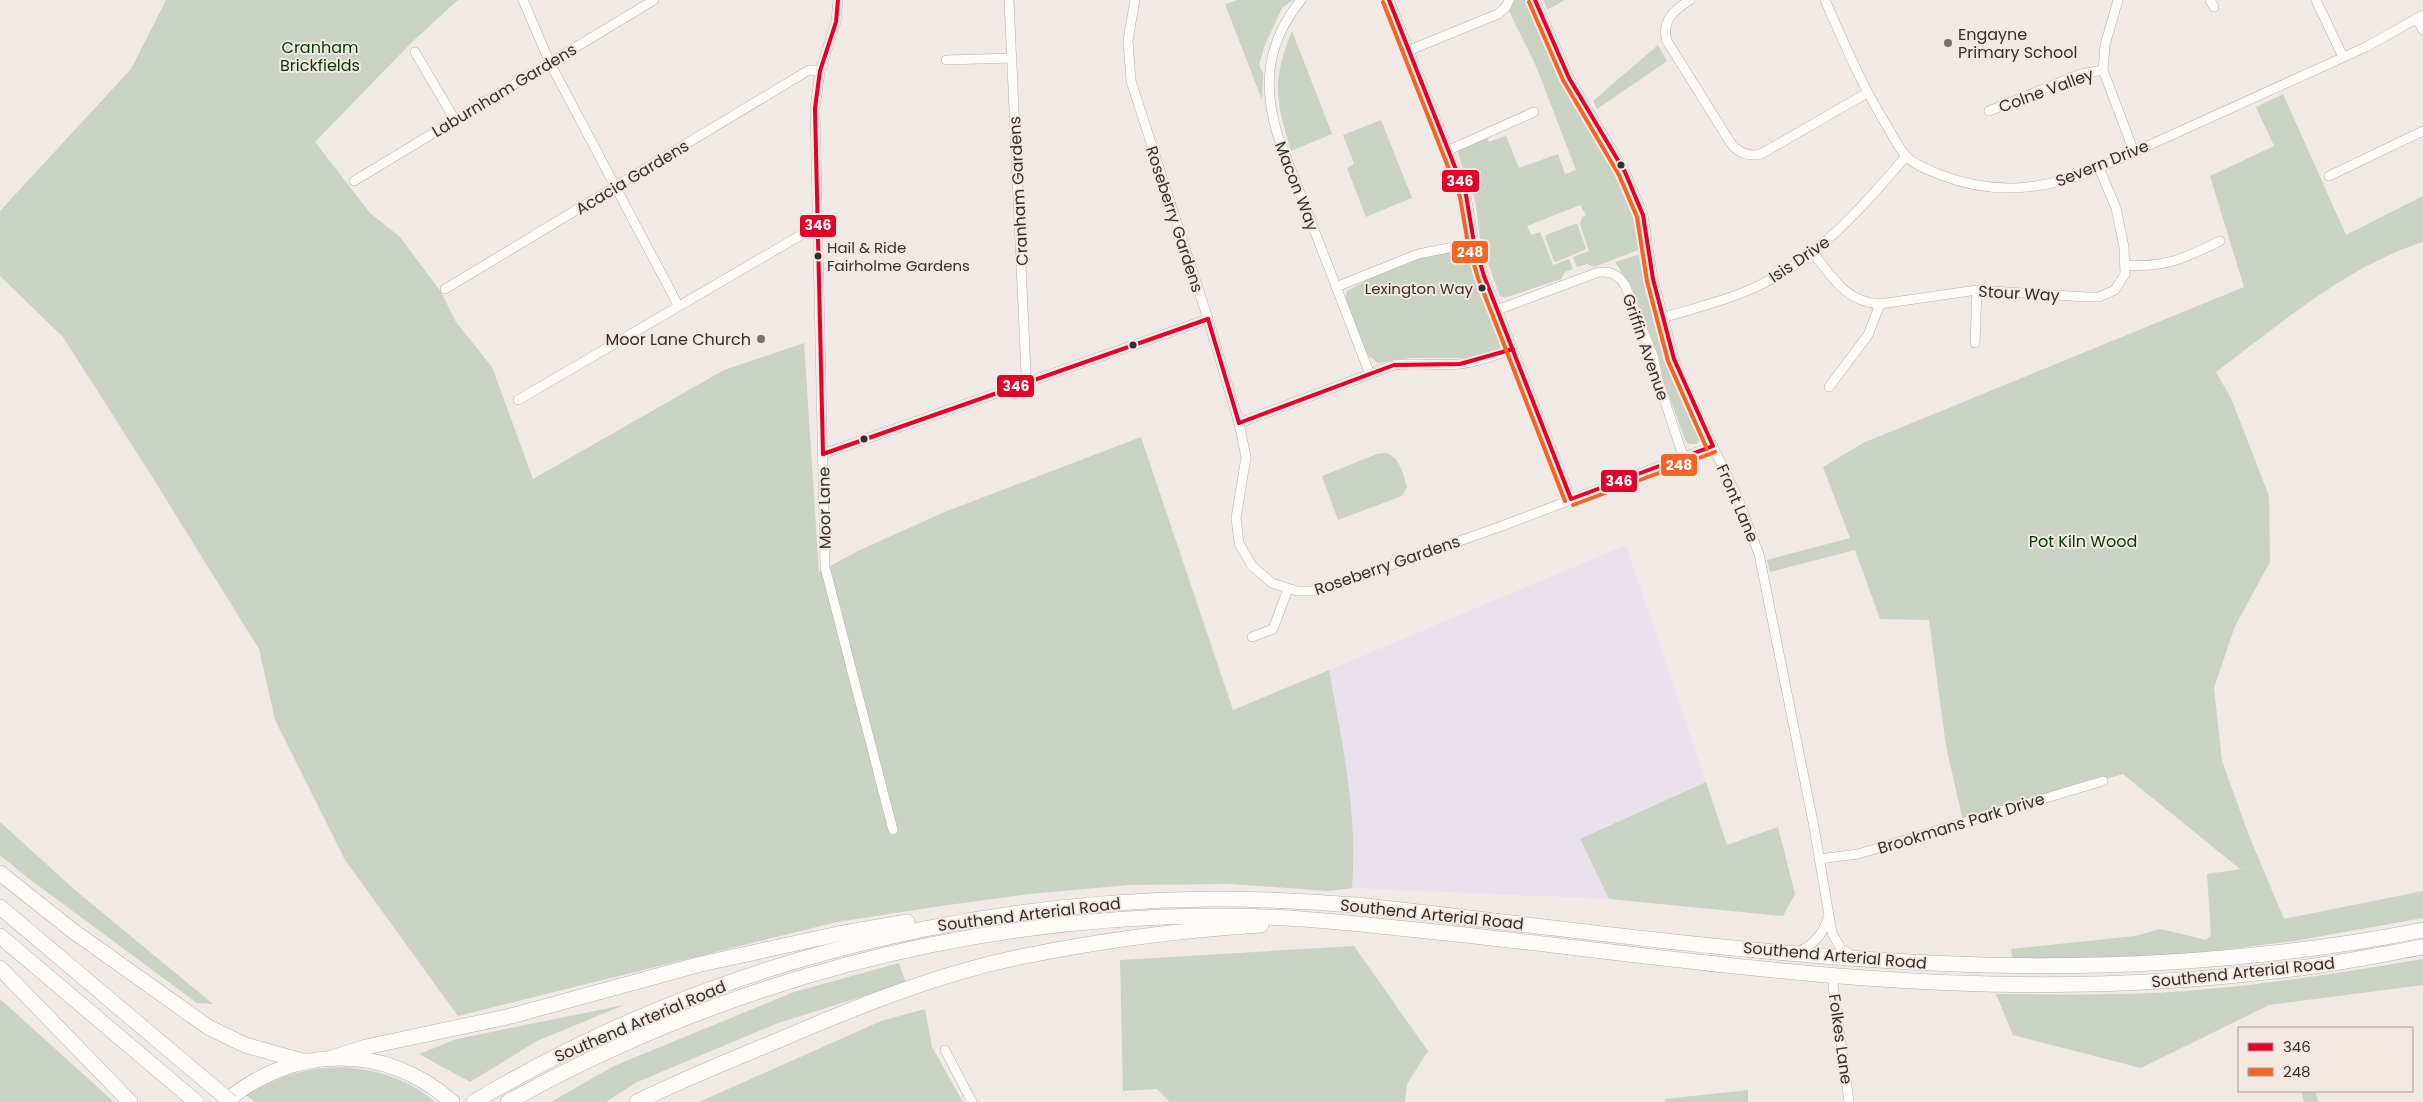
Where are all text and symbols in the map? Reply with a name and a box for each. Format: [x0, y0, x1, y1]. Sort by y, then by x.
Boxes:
place label: Engayne Primary School [1958, 23, 2077, 64]
park label: Cranham Brickfields [280, 36, 360, 77]
marker: Engayne Primary School [1942, 37, 1954, 49]
street label: Laburnham Gardens [427, 38, 581, 143]
street label: Colne Valley [1996, 63, 2097, 118]
street label: Cranham Gardens [1003, 116, 1034, 266]
street label: Acacia Gardens [571, 134, 693, 220]
street label: Severn Drive [2052, 134, 2152, 193]
street label: Macon Way [1269, 138, 1324, 234]
street label: Roseberry Gardens [1140, 143, 1209, 295]
unlabelled marker [1616, 160, 1626, 170]
line badge: 346 [1441, 169, 1480, 193]
text: 346 [1447, 171, 1474, 191]
line badge: 346 [799, 214, 837, 238]
text: 346 [805, 215, 832, 235]
street label: Isis Drive [1764, 231, 1834, 288]
place label: Hail & Ride Fairholme Gardens [827, 237, 970, 276]
line badge: 248 [1451, 240, 1489, 264]
text: 248 [1457, 242, 1483, 262]
marker: Hail & Ride Fairholme Gardens [813, 251, 823, 261]
place label: Lexington Way [1365, 278, 1474, 299]
street label: Stour Way [1978, 280, 2060, 307]
marker: Lexington Way [1477, 283, 1487, 293]
street label: Griffin Avenue [1617, 291, 1675, 404]
place label: Moor Lane Church [606, 328, 751, 351]
marker: Moor Lane Church [755, 333, 767, 345]
unlabelled marker [1128, 340, 1138, 350]
line badge: 346 [996, 374, 1035, 398]
text: 346 [1003, 376, 1030, 396]
unlabelled marker [859, 434, 869, 444]
line badge: 248 [1660, 453, 1698, 477]
text: 248 [1666, 455, 1692, 475]
street label: Front Lane [1711, 461, 1764, 546]
street label: Moor Lane [812, 467, 837, 549]
line badge: 346 [1600, 469, 1638, 493]
text: 346 [1606, 471, 1633, 491]
street label: Roseberry Gardens [1311, 530, 1463, 601]
park label: Pot Kiln Wood [2029, 530, 2137, 553]
street label: Brookmans Park Drive [1875, 787, 2047, 860]
street label: Southend Arterial Road [936, 892, 1122, 937]
street label: Southend Arterial Road [1339, 893, 1525, 936]
street label: Southend Arterial Road [1742, 936, 1928, 975]
street label: Southend Arterial Road [2150, 951, 2336, 994]
street label: Southend Arterial Road [551, 975, 729, 1068]
street label: Folkes Lane [1823, 992, 1858, 1086]
legend [2238, 1027, 2413, 1092]
text: 346 [2283, 1036, 2311, 1057]
text: 248 [2283, 1061, 2311, 1082]

